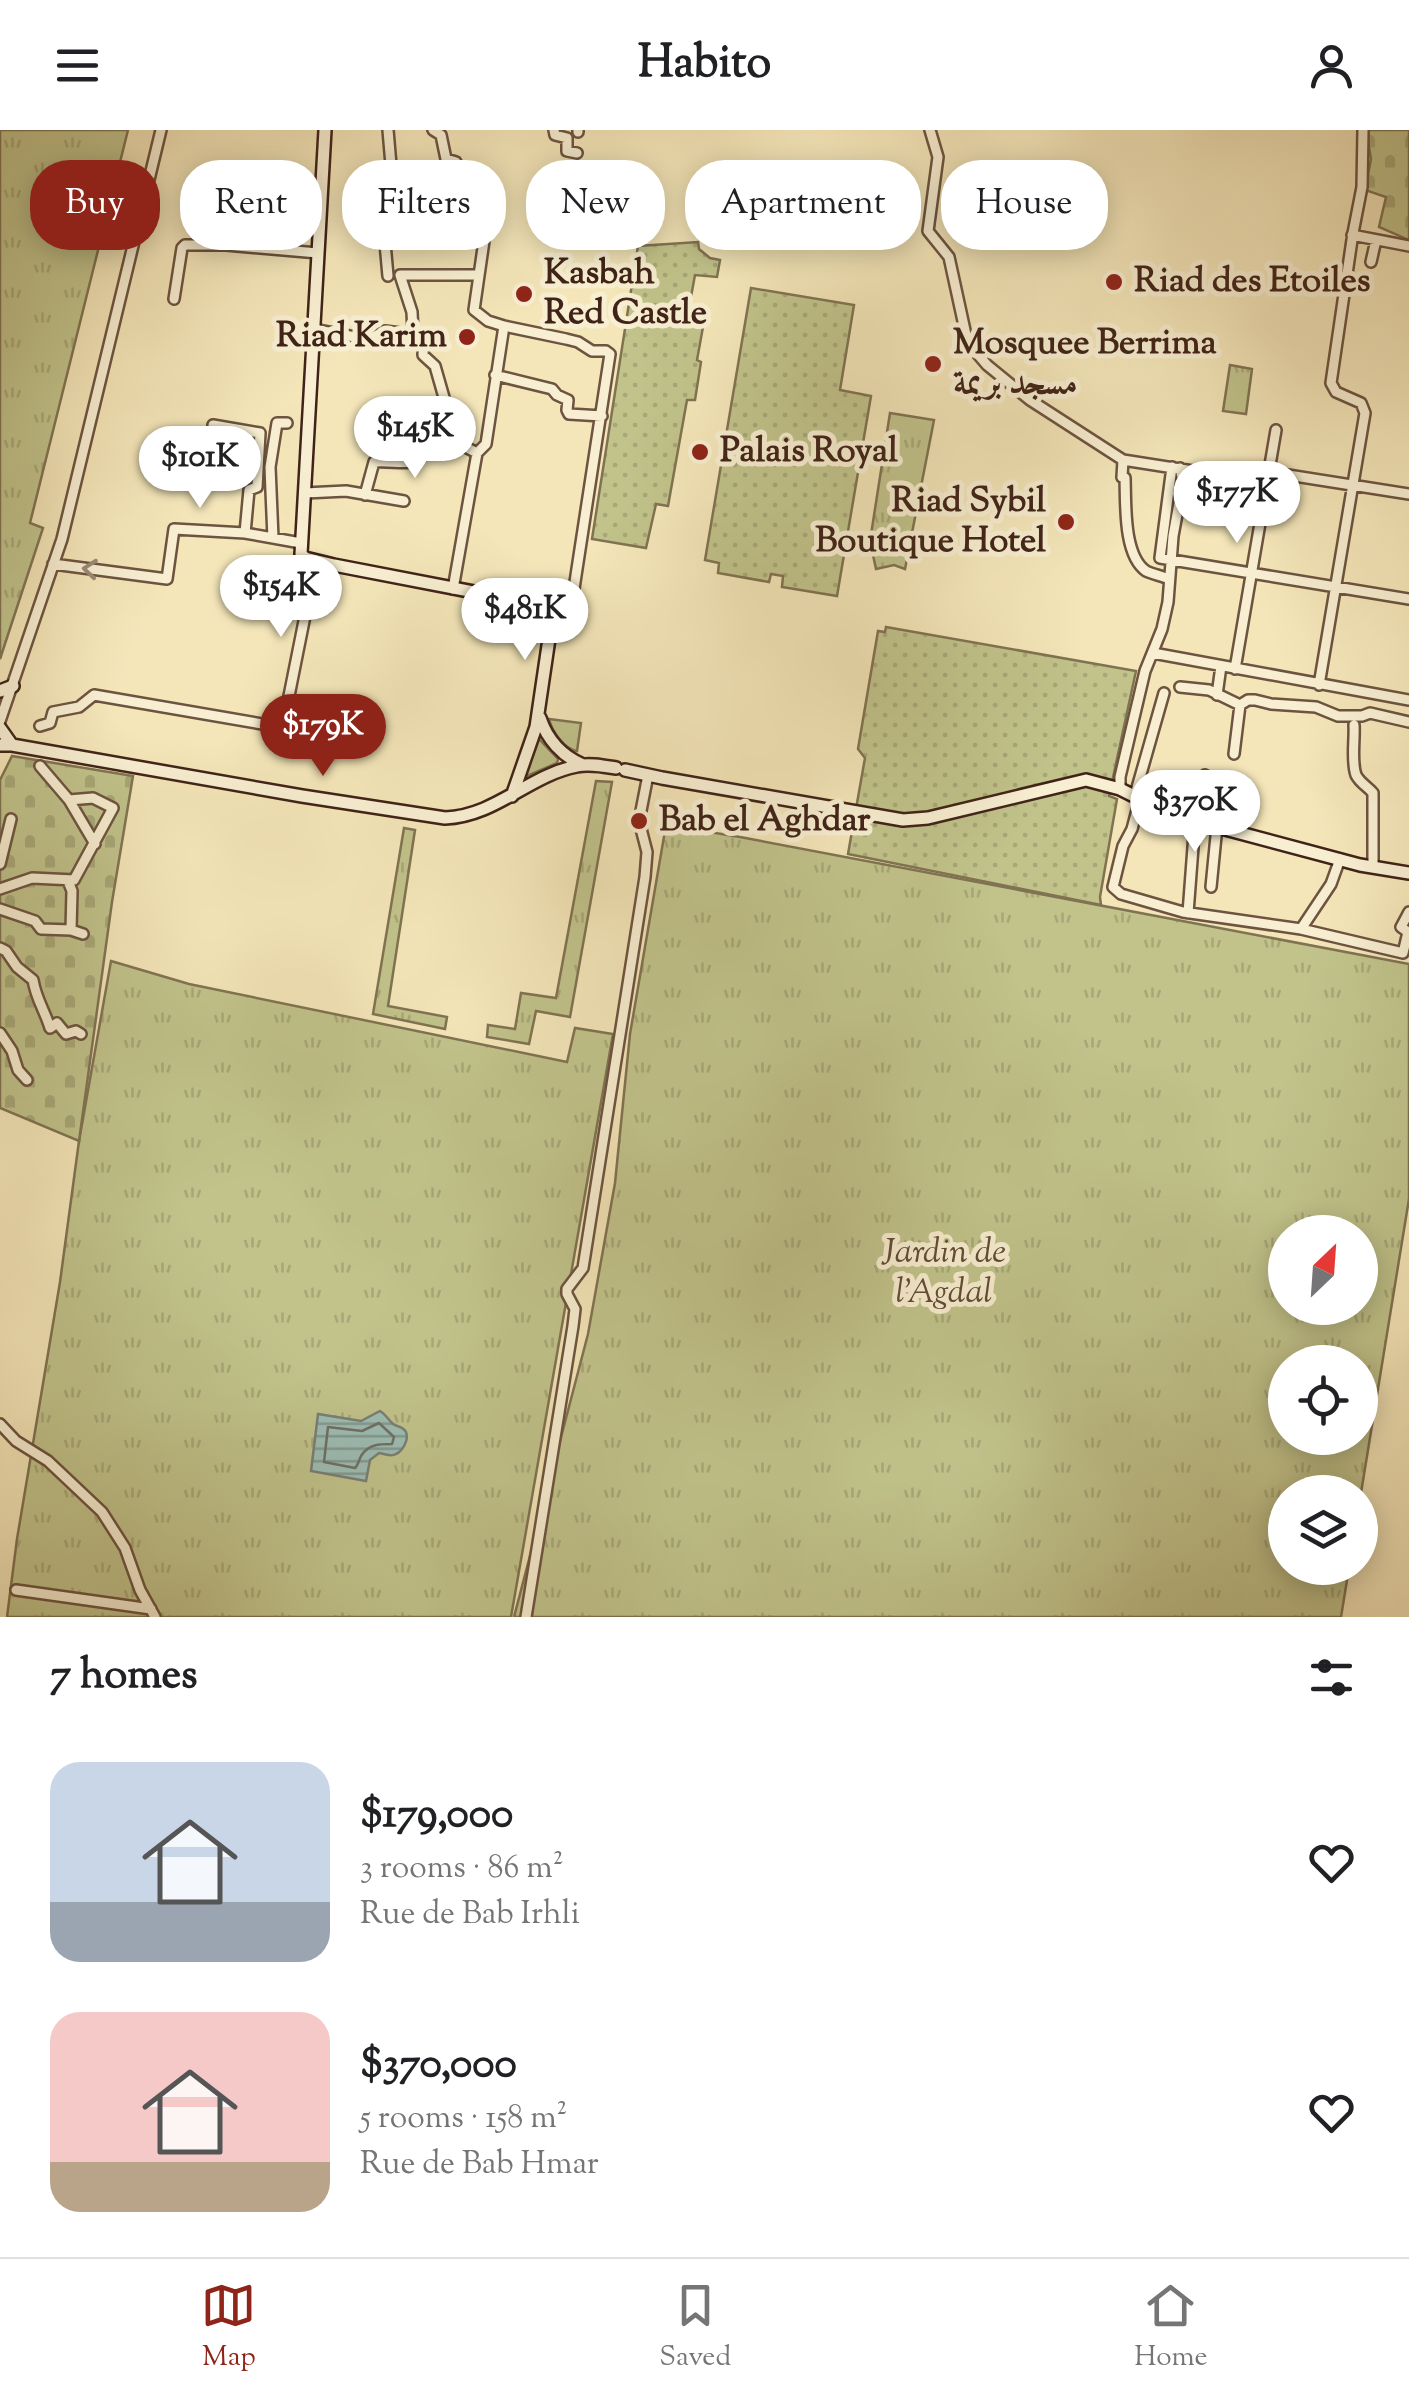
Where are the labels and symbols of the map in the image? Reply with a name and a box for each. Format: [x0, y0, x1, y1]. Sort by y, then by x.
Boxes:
place label: Kasbah Red Castle [544, 249, 707, 340]
place label: Riad des Etoiles [1134, 257, 1371, 308]
marker: Riad des Etoiles [1103, 271, 1125, 293]
marker: Kasbah Red Castle [513, 283, 535, 305]
place label: Riad Karim [276, 312, 447, 363]
place label: Mosquee Berrima مسجد بريمة [953, 319, 1217, 410]
marker: Riad Karim [456, 326, 478, 348]
marker: Mosquee Berrima مسجد بريمة [922, 353, 944, 375]
pin: $145K [345, 396, 485, 481]
pin: $101K [130, 426, 270, 511]
place label: Palais Royal [720, 427, 898, 478]
marker: Palais Royal [689, 441, 711, 463]
pin: $177K [1167, 461, 1307, 546]
place label: Riad Sybil Boutique Hotel [815, 477, 1046, 568]
marker: Riad Sybil Boutique Hotel [1055, 511, 1077, 533]
pin: $154K [211, 555, 351, 640]
one-way arrow [82, 559, 98, 580]
pin: $481K [455, 578, 595, 663]
pin: $179K [253, 694, 393, 779]
pin: $370K [1125, 770, 1265, 855]
place label: Bab el Aghdar [659, 796, 871, 847]
marker: Bab el Aghdar [628, 810, 650, 832]
north arrow [1268, 1215, 1378, 1325]
park label: Jardin de l'Agdal [881, 1228, 1006, 1319]

